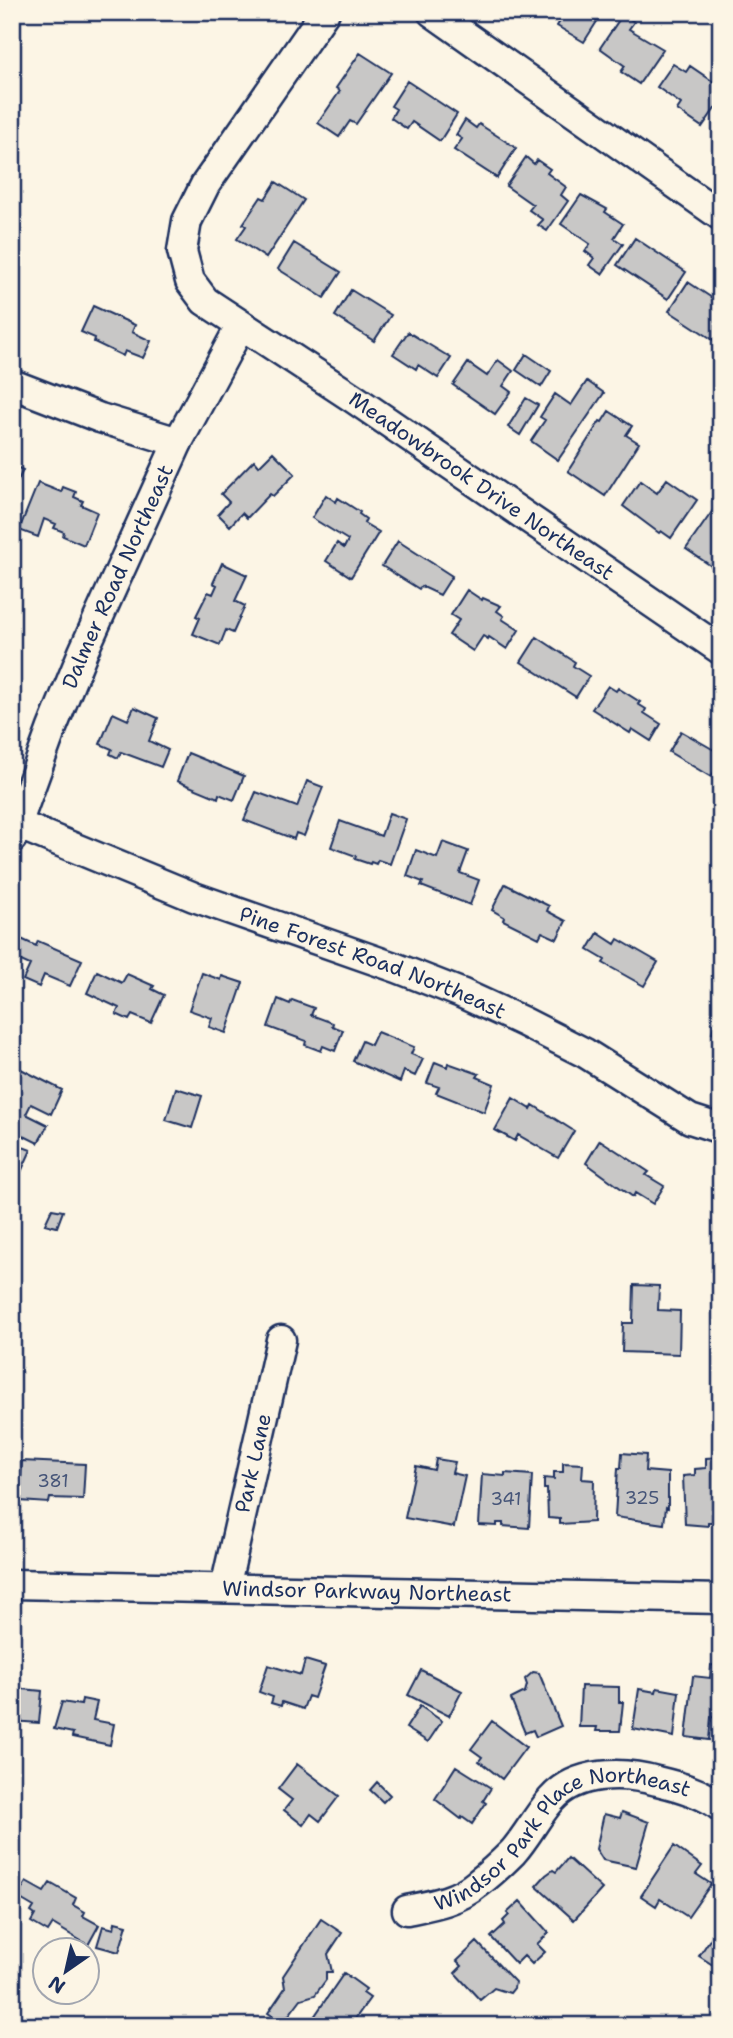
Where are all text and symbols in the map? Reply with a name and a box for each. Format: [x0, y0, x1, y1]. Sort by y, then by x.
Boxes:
street label: Meadowbrook Drive Northeast [343, 385, 620, 587]
street label: Dalmer Road Northeast [56, 460, 180, 693]
street label: Pine Forest Road Northeast [235, 900, 510, 1026]
street label: Park Lane [228, 1411, 278, 1516]
house number: 381 [37, 1469, 69, 1493]
house number: 325 [625, 1486, 659, 1510]
house number: 341 [490, 1487, 522, 1511]
street label: Windsor Parkway Northeast [222, 1574, 512, 1609]
street label: Windsor Park Place Northeast [430, 1761, 694, 1918]
north arrow [32, 1937, 102, 2007]
text: N [44, 1970, 70, 1999]

